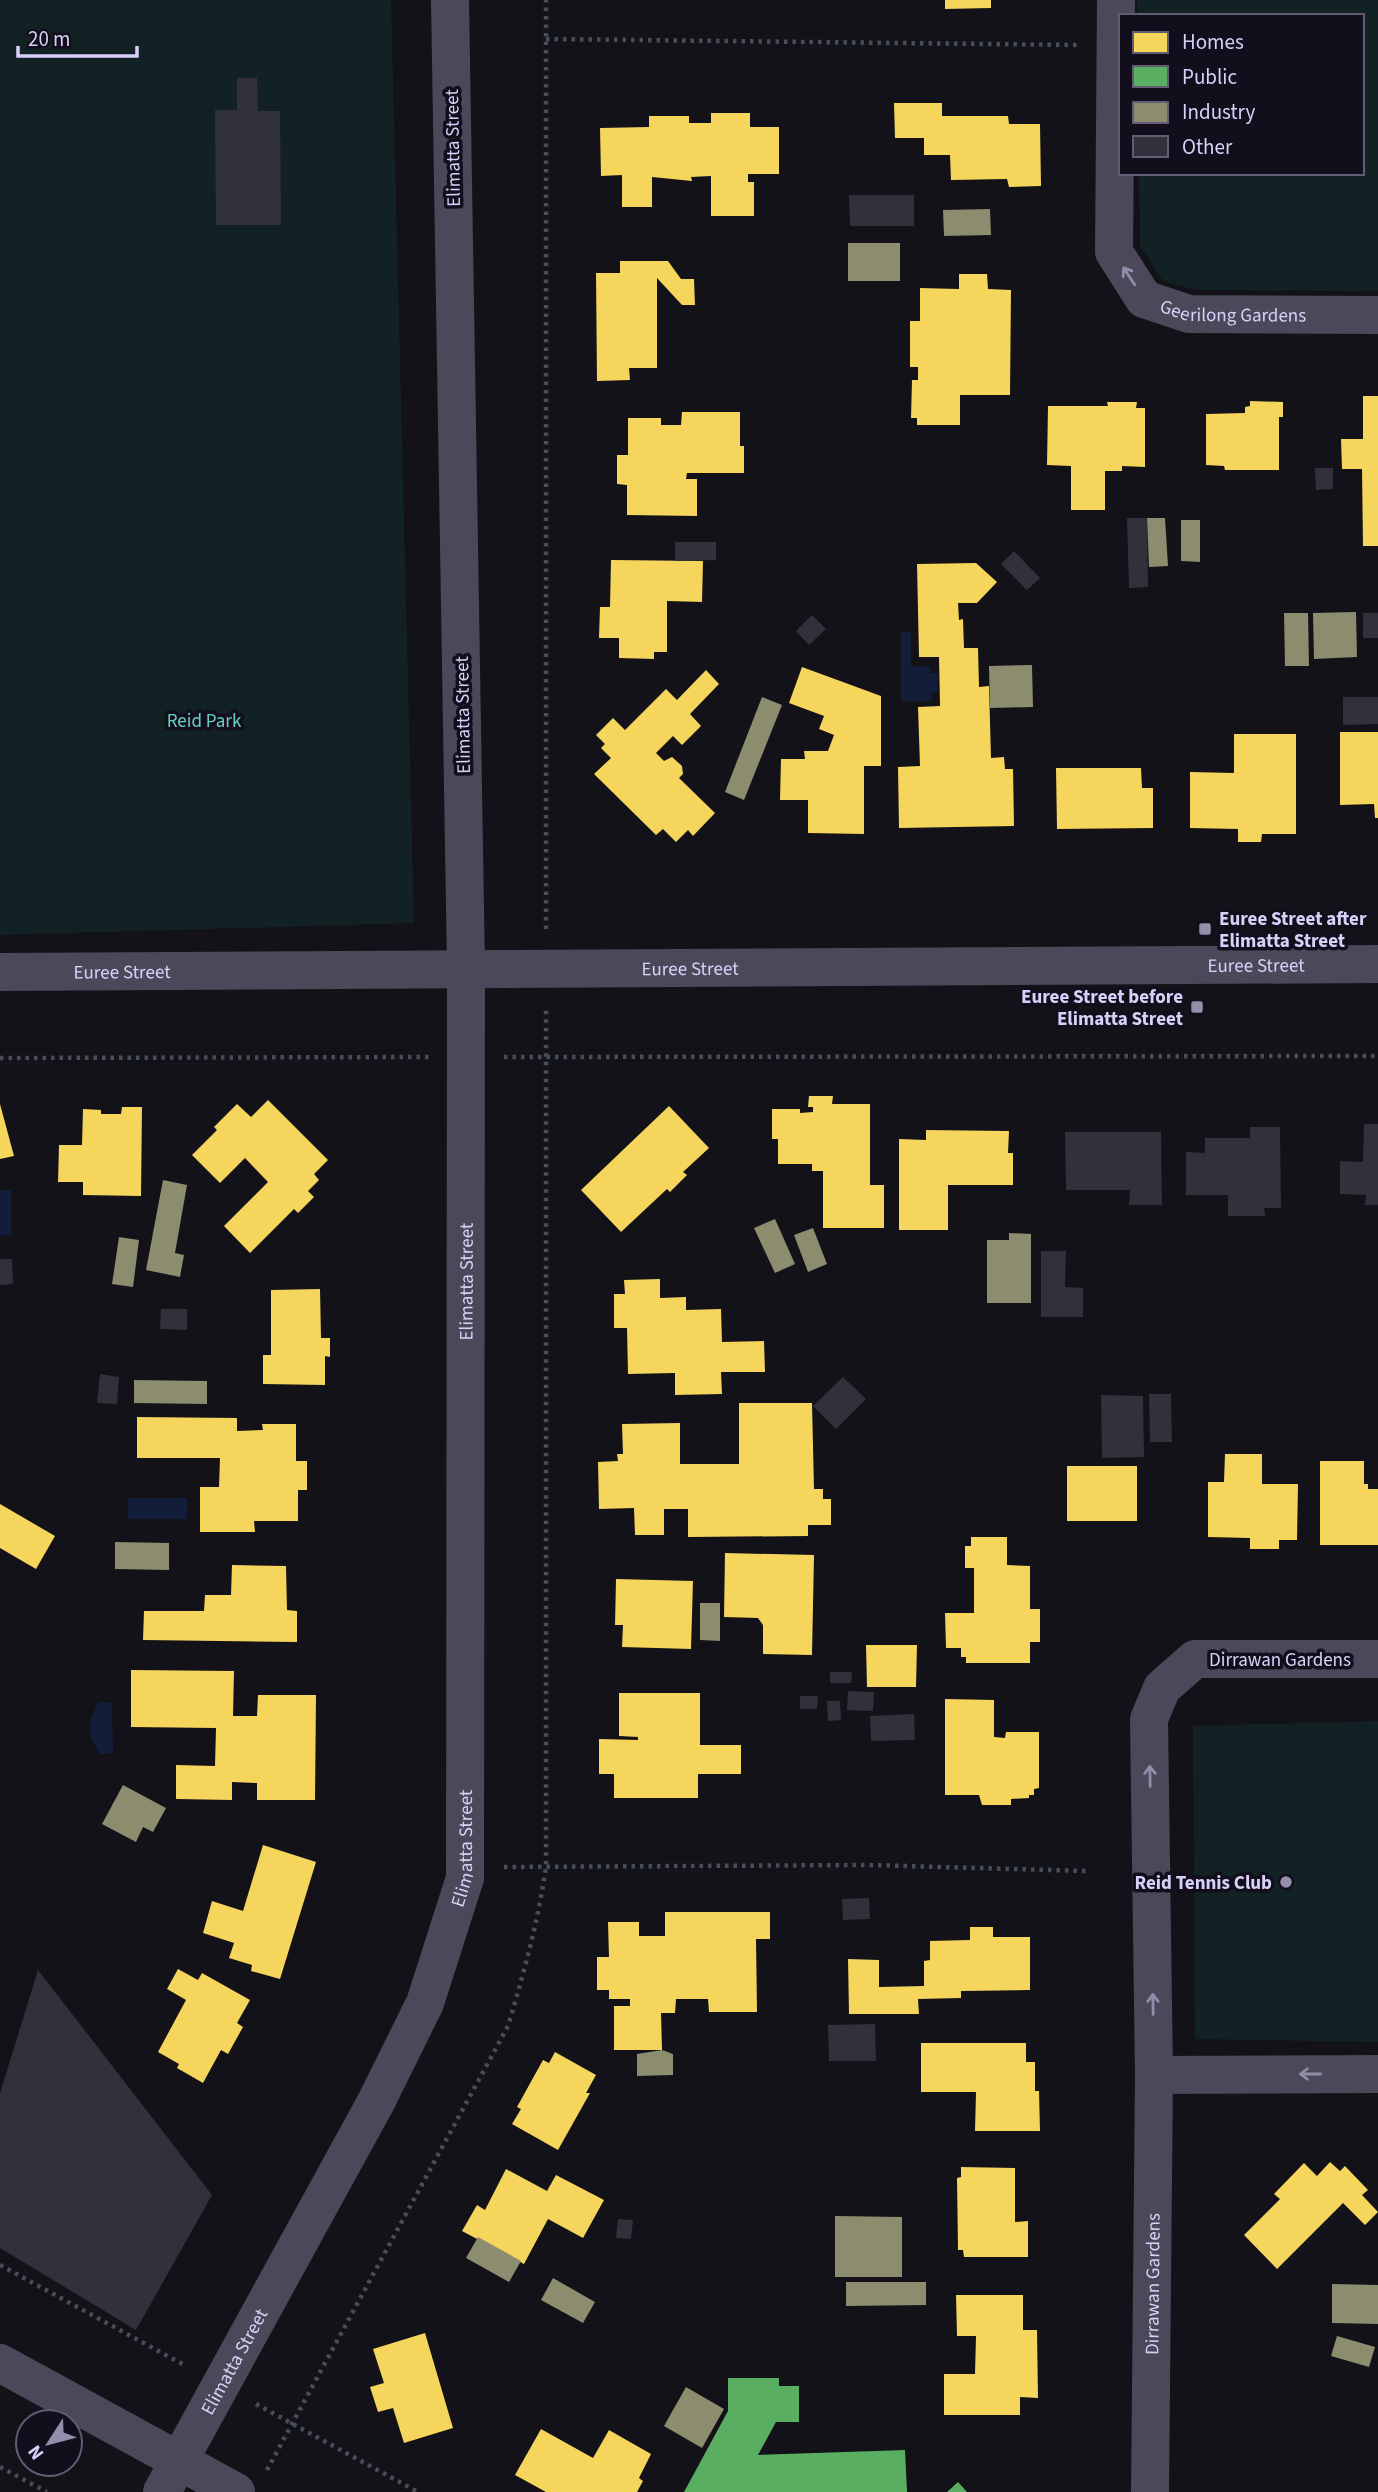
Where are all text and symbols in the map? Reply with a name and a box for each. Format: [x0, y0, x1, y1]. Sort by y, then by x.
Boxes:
scale bar [18, 14, 136, 58]
legend [1119, 14, 1364, 175]
text: 20 m [28, 24, 70, 54]
text: Homes [1182, 27, 1244, 57]
text: Public [1182, 62, 1237, 92]
street label: Elimatta Street [439, 88, 468, 207]
text: Industry [1182, 97, 1255, 127]
text: Other [1182, 132, 1233, 162]
one-way arrow [1122, 266, 1136, 286]
street label: Geerilong Gardens [1156, 293, 1306, 330]
street label: Elimatta Street [449, 655, 478, 774]
park label: Reid Park [167, 708, 242, 735]
place label: Euree Street after Elimatta Street [1219, 906, 1367, 955]
marker: Euree Street after Elimatta Street [1197, 921, 1213, 937]
street label: Euree Street [1207, 952, 1305, 980]
street label: Euree Street [641, 956, 739, 983]
street label: Euree Street [73, 959, 171, 987]
place label: Euree Street before Elimatta Street [1021, 984, 1183, 1033]
marker: Euree Street before Elimatta Street [1189, 999, 1205, 1015]
street label: Elimatta Street [454, 1222, 481, 1340]
street label: Dirrawan Gardens [1209, 1647, 1351, 1674]
one-way arrow [1143, 1765, 1157, 1788]
street label: Elimatta Street [445, 1789, 481, 1911]
place label: Reid Tennis Club [1134, 1870, 1272, 1897]
marker: Reid Tennis Club [1278, 1874, 1294, 1890]
one-way arrow [1146, 1992, 1160, 2015]
one-way arrow [1299, 2067, 1322, 2081]
street label: Dirrawan Gardens [1139, 2213, 1168, 2355]
street label: Elimatta Street [195, 2303, 275, 2420]
north arrow [14, 2408, 84, 2478]
text: N [22, 2439, 51, 2465]

